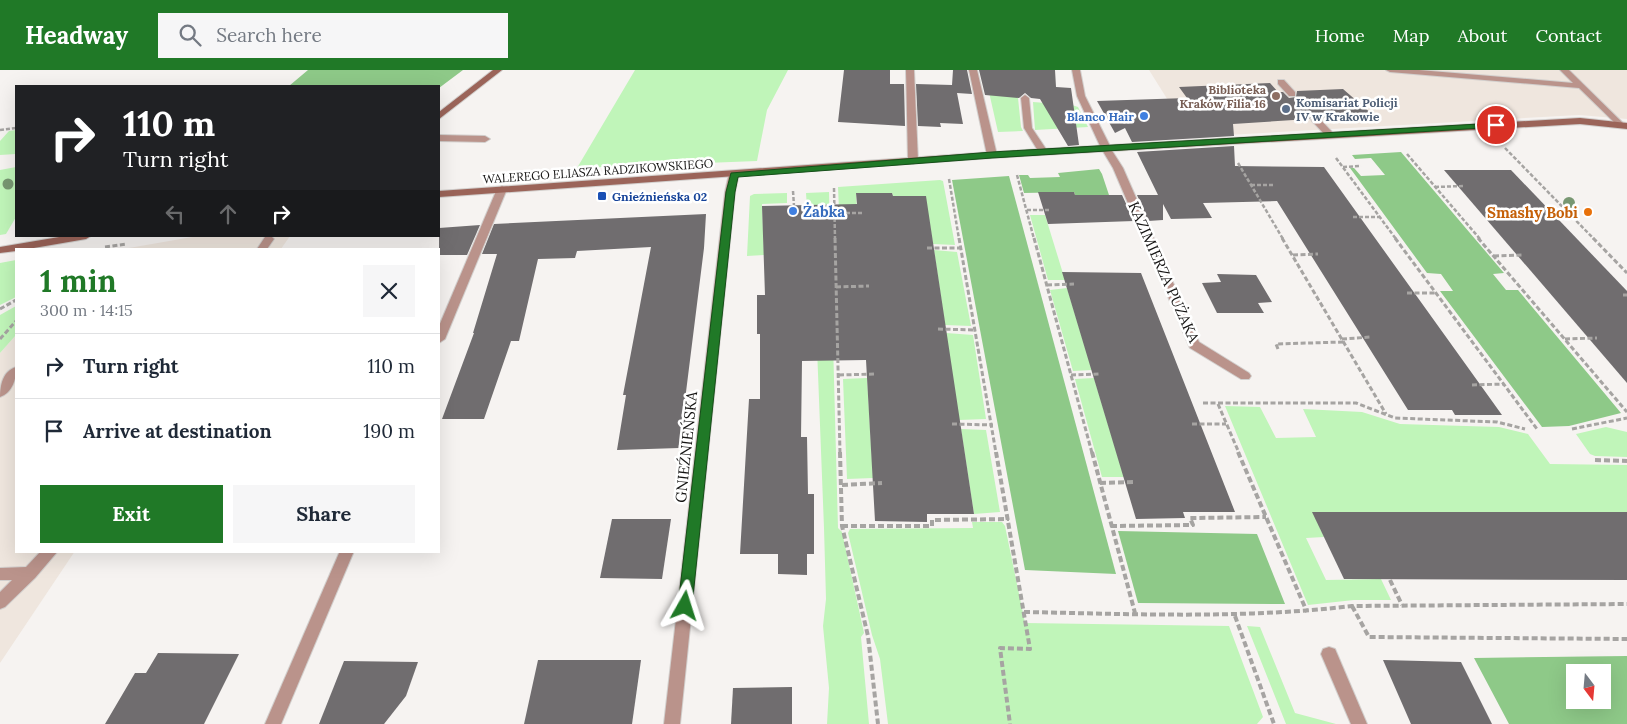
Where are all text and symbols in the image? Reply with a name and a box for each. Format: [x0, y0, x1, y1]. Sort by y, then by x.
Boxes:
search box [158, 13, 508, 58]
text: Headway [25, 20, 128, 51]
icon: search [176, 21, 204, 49]
text: Search here [216, 23, 322, 47]
text: Home [1315, 24, 1365, 47]
text: Map [1393, 24, 1429, 47]
text: About [1457, 24, 1507, 47]
text: Contact [1535, 24, 1602, 47]
place label: Biblioteka Kraków Filia 16 [1180, 82, 1267, 111]
marker: Biblioteka Kraków Filia 16 [1270, 90, 1282, 102]
place label: Komisariat Policji IV w Krakowie [1296, 95, 1398, 124]
text: 110 m [123, 101, 215, 146]
marker: Komisariat Policji IV w Krakowie [1280, 103, 1292, 115]
pin [1475, 104, 1517, 146]
icon: right [40, 105, 105, 170]
place label: Blanco Hair [1067, 109, 1134, 124]
marker: Blanco Hair [1138, 110, 1150, 122]
icon: arrive [1482, 111, 1510, 139]
text: Turn right [123, 145, 228, 173]
street label: WALEREGO ELIASZA RADZIKOWSKIEGO [482, 155, 714, 187]
place label: Gnieźnieńska 02 [612, 189, 707, 204]
marker: Gnieźnieńska 02 [596, 190, 608, 202]
street label: KAZIMIERZA PUŻAKA [1124, 198, 1204, 346]
icon: left [161, 200, 189, 228]
icon: ahead [214, 200, 242, 228]
icon: right [267, 200, 295, 228]
place label: Żabka [803, 202, 845, 221]
place label: Smashy Bobi [1487, 203, 1578, 222]
marker: Żabka [787, 205, 799, 217]
marker: Smashy Bobi [1582, 206, 1594, 218]
text: 1 min [40, 262, 117, 300]
button: close [363, 265, 415, 317]
text: 300 m · 14:15 [40, 300, 133, 320]
icon: right [40, 352, 68, 380]
text: Turn right [83, 354, 179, 378]
text: 110 m [367, 354, 415, 378]
street label: GNIEŹNIEŃSKA [671, 390, 701, 504]
icon: arrive [40, 417, 68, 445]
text: Arrive at destination [83, 419, 272, 443]
text: 190 m [363, 419, 415, 443]
button: Exit [40, 485, 223, 543]
button: Share [233, 485, 415, 543]
position arrow [658, 579, 710, 631]
north arrow [1566, 664, 1611, 709]
map controls [1566, 664, 1611, 709]

